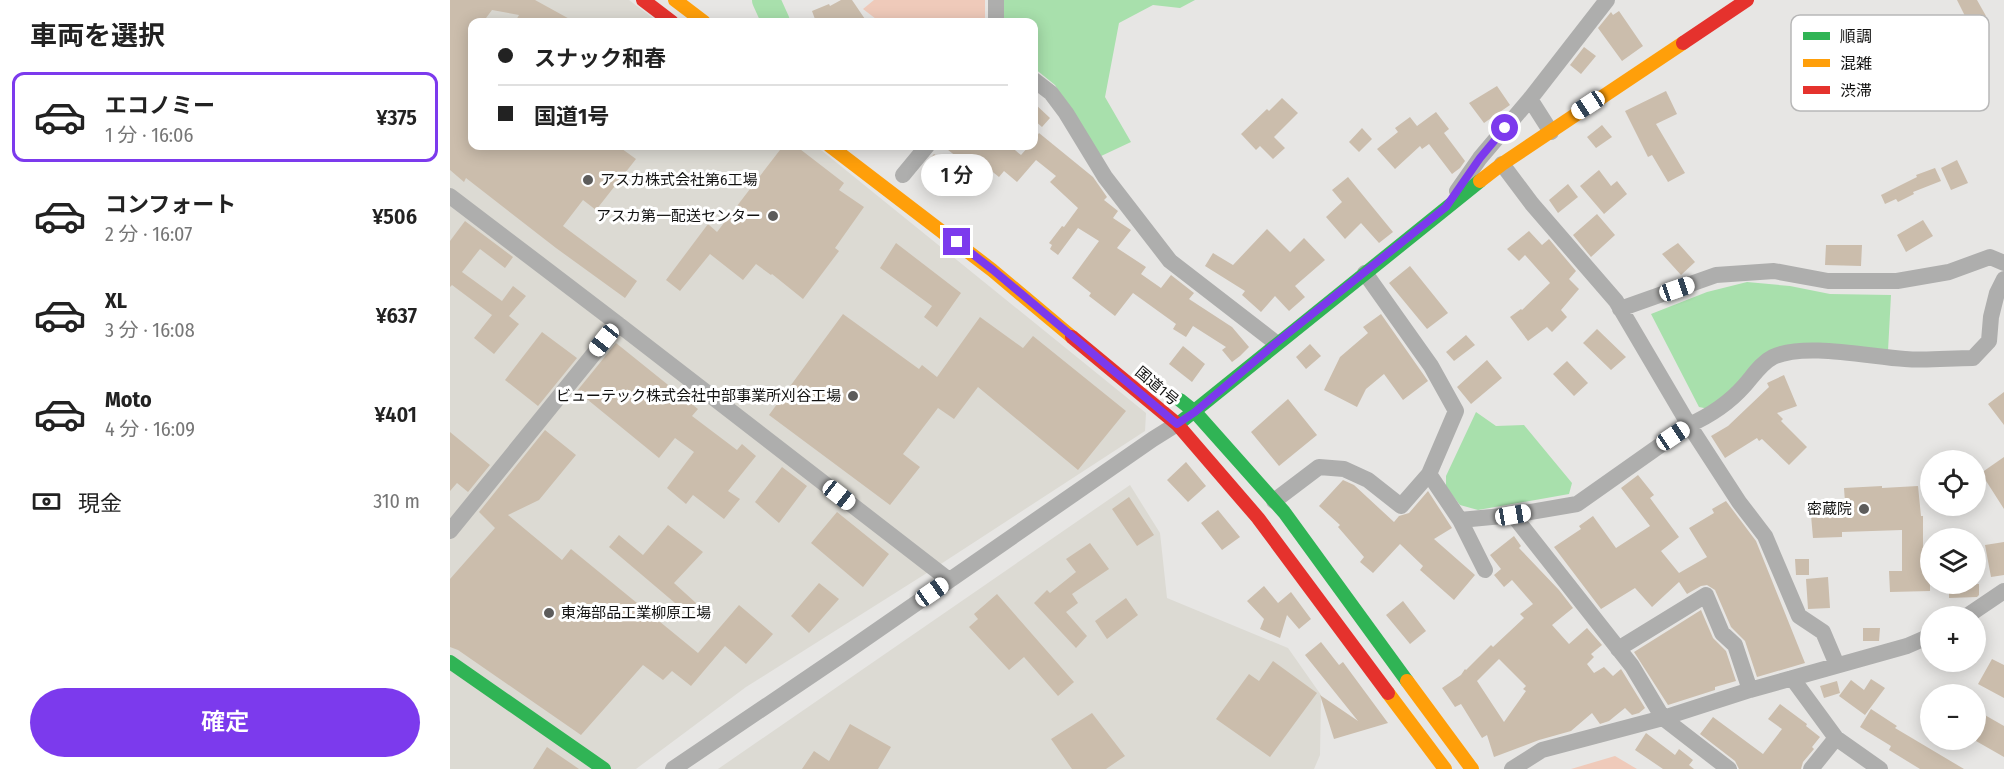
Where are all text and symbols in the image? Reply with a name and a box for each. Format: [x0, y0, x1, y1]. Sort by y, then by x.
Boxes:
legend [1791, 15, 1989, 111]
text: 車両を選択 [30, 20, 165, 52]
text: 順調 [1840, 27, 1872, 46]
text: スナック和春 [534, 45, 666, 72]
text: 混雑 [1840, 54, 1872, 73]
text: 渋滞 [1840, 81, 1872, 100]
car [1568, 88, 1608, 122]
icon: car [33, 90, 87, 144]
text: エコノミー [105, 92, 215, 119]
text: 国道1号 [534, 103, 609, 130]
text: ¥375 [376, 104, 417, 131]
route start [1491, 114, 1518, 141]
text: 1 分 · 16:06 [105, 123, 193, 147]
callout: 1 分 [921, 155, 993, 197]
text: 1 分 [941, 163, 973, 187]
place label: アスカ株式会社第6工場 [600, 171, 757, 189]
marker: アスカ株式会社第6工場 [581, 173, 595, 187]
icon: car [33, 189, 87, 243]
text: コンフォート [105, 191, 236, 218]
text: ¥506 [372, 203, 417, 230]
place label: アスカ第一配送センター [596, 207, 761, 225]
marker: アスカ第一配送センター [766, 209, 780, 223]
text: 2 分 · 16:07 [105, 222, 192, 246]
route end [943, 228, 970, 255]
car [1657, 275, 1697, 303]
text: XL [105, 287, 127, 314]
icon: car [33, 288, 87, 342]
text: ¥637 [376, 302, 417, 329]
text: 3 分 · 16:08 [105, 318, 195, 342]
car [586, 320, 622, 360]
street label: 国道1号 [1132, 363, 1182, 409]
text: Moto [105, 386, 152, 413]
icon: car [33, 387, 87, 441]
place label: ビューテック株式会社中部事業所刈谷工場 [556, 387, 841, 405]
marker: ビューテック株式会社中部事業所刈谷工場 [846, 389, 860, 403]
text: ¥401 [375, 401, 417, 428]
text: 4 分 · 16:09 [105, 417, 195, 441]
car [1653, 418, 1693, 454]
map controls [1920, 450, 1986, 750]
button: locate [1920, 450, 1986, 516]
car [819, 477, 859, 513]
icon: cash [30, 485, 63, 518]
text: 310 m [373, 489, 420, 513]
text: 現金 [78, 490, 122, 517]
place label: 密蔵院 [1807, 500, 1852, 518]
marker: 密蔵院 [1857, 502, 1871, 516]
car [1494, 503, 1532, 527]
button: layers [1920, 528, 1986, 594]
car [912, 574, 952, 610]
place label: 東海部品工業柳原工場 [561, 604, 711, 622]
marker: 東海部品工業柳原工場 [542, 606, 556, 620]
button: + [1920, 606, 1986, 672]
button: − [1920, 684, 1986, 750]
button: 確定 [30, 688, 420, 757]

